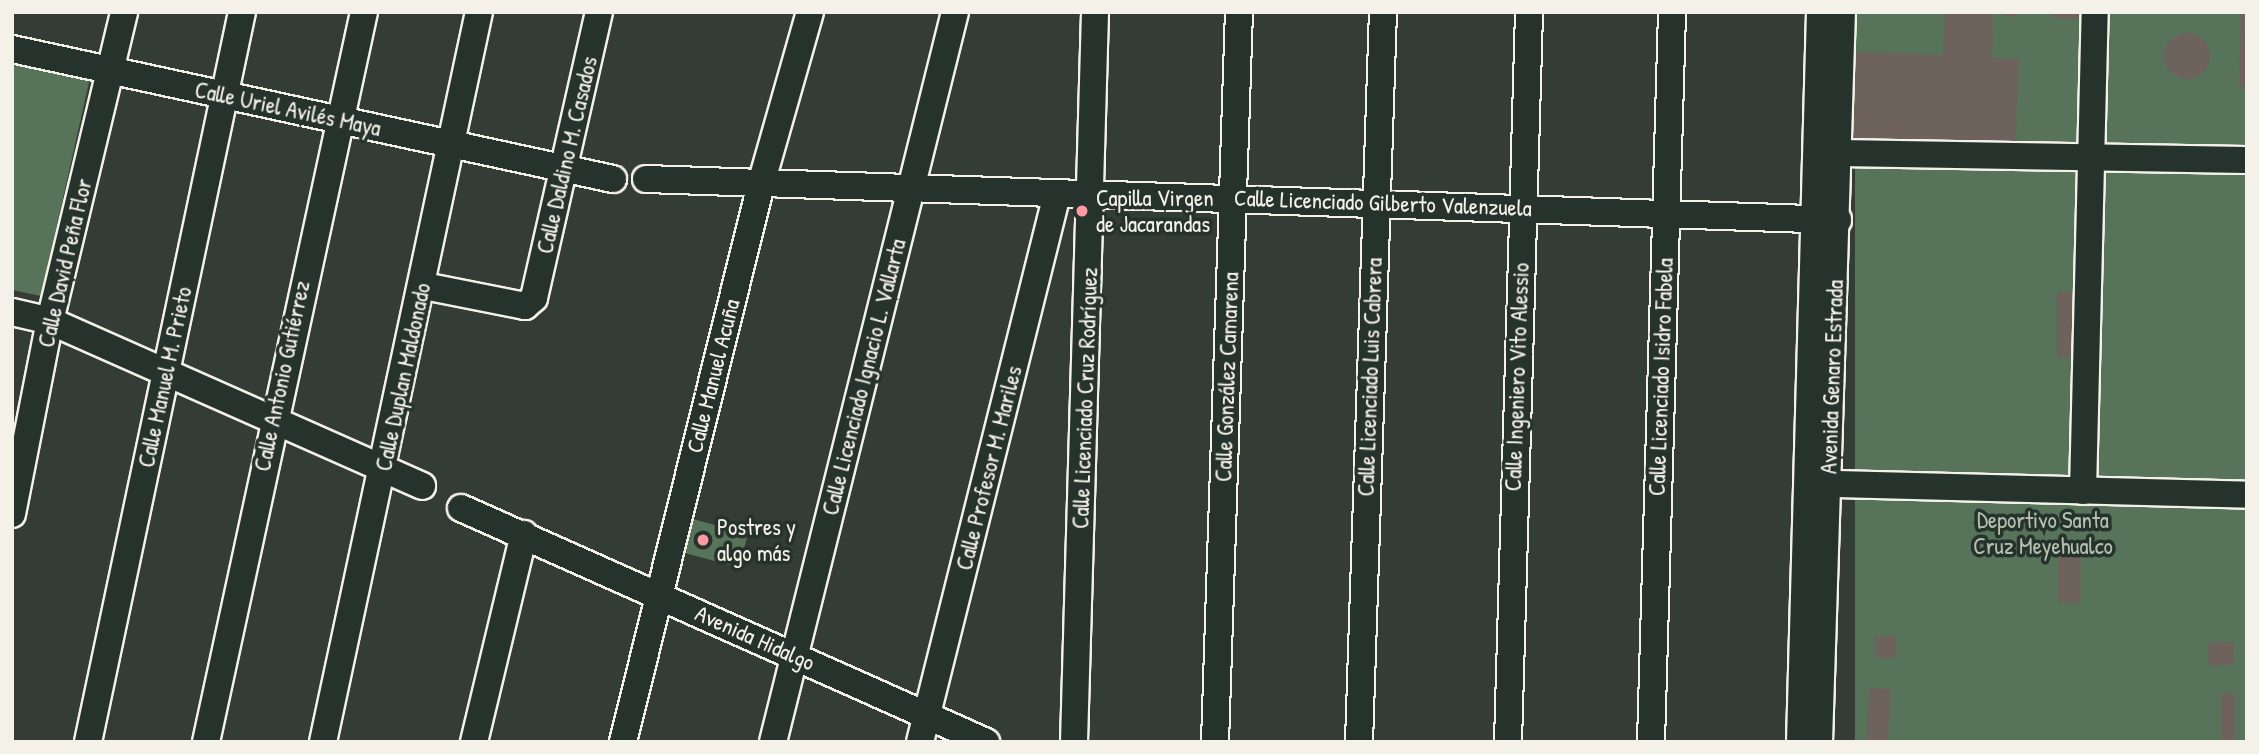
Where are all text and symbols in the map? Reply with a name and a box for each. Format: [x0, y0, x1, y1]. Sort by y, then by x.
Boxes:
street label: Calle Daldino M. Casados [531, 54, 603, 256]
street label: Calle Uriel Avilés Maya [192, 76, 384, 142]
street label: Calle David Peña Flor [32, 176, 98, 350]
place label: Capilla Virgen de Jacarandas [1096, 184, 1214, 238]
street label: Calle Licenciado Gilberto Valenzuela [1234, 184, 1532, 222]
marker: Capilla Virgen de Jacarandas [1074, 203, 1090, 219]
street label: Calle Licenciado Ignacio L. Vallarta [816, 236, 912, 518]
street label: Calle Licenciado Luis Cabrera [1352, 257, 1388, 497]
street label: Calle Licenciado Isidro Fabela [1643, 258, 1679, 496]
street label: Calle Ingeniero Vito Alessio [1499, 262, 1535, 492]
street label: Calle Licenciado Cruz Rodríguez [1067, 267, 1103, 529]
street label: Calle González Camarena [1210, 272, 1244, 482]
street label: Calle Antonio Gutiérrez [248, 278, 316, 474]
street label: Avenida Genaro Estrada [1815, 279, 1849, 475]
street label: Calle Duplan Maldonado [370, 280, 436, 474]
street label: Calle Manuel M. Prieto [132, 284, 198, 470]
street label: Calle Manuel Acuña [681, 296, 745, 456]
street label: Calle Profesor M. Mariles [950, 363, 1028, 573]
park label: Deportivo Santa Cruz Meyehualco [1973, 506, 2113, 560]
place label: Postres y algo más [717, 513, 796, 567]
marker: Postres y algo más [695, 532, 711, 548]
street label: Avenida Hidalgo [691, 599, 819, 677]

